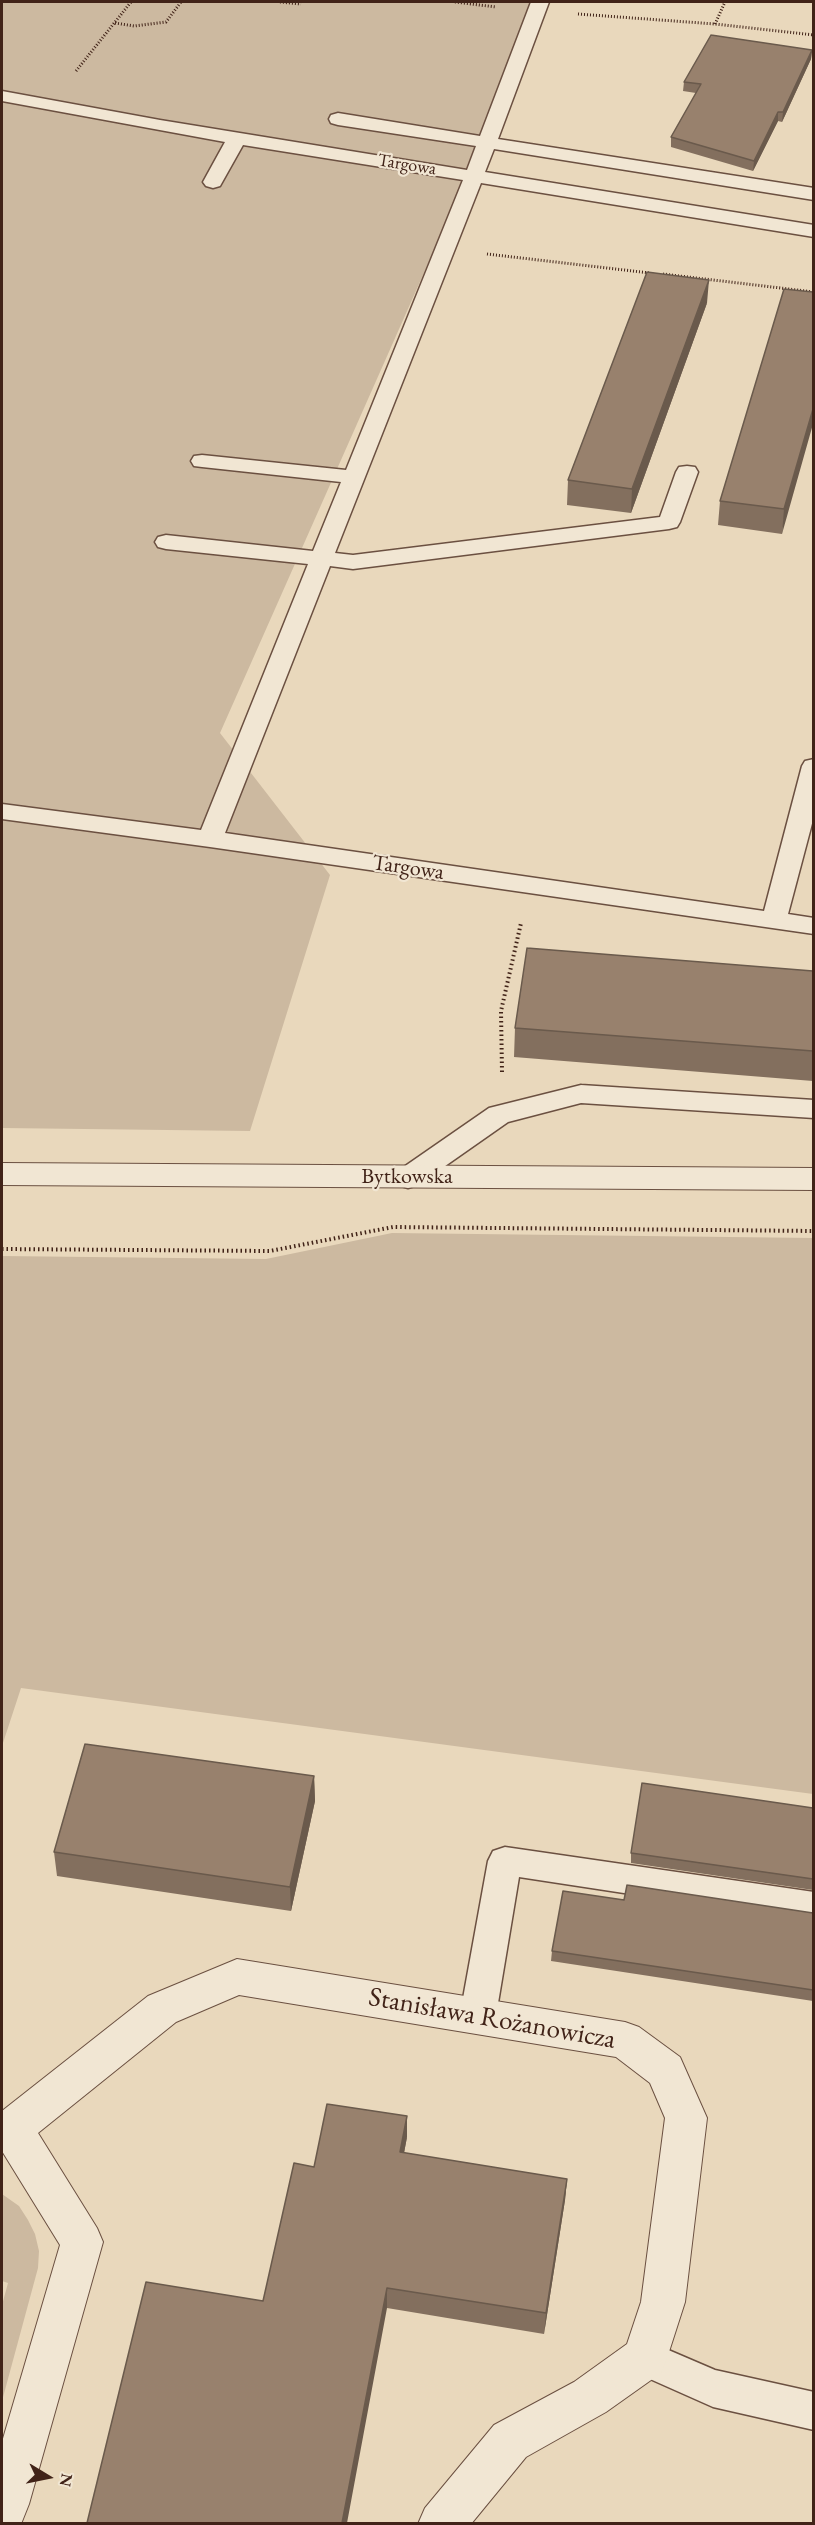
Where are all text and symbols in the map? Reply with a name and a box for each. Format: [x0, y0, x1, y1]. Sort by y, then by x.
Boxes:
street label: Targowa [376, 150, 438, 180]
street label: Targowa [370, 850, 446, 886]
street label: Bytkowska [361, 1164, 453, 1190]
street label: Stanisława Rożanowicza [366, 1981, 618, 2057]
north arrow [18, 2447, 78, 2507]
text: N [55, 2472, 78, 2488]

